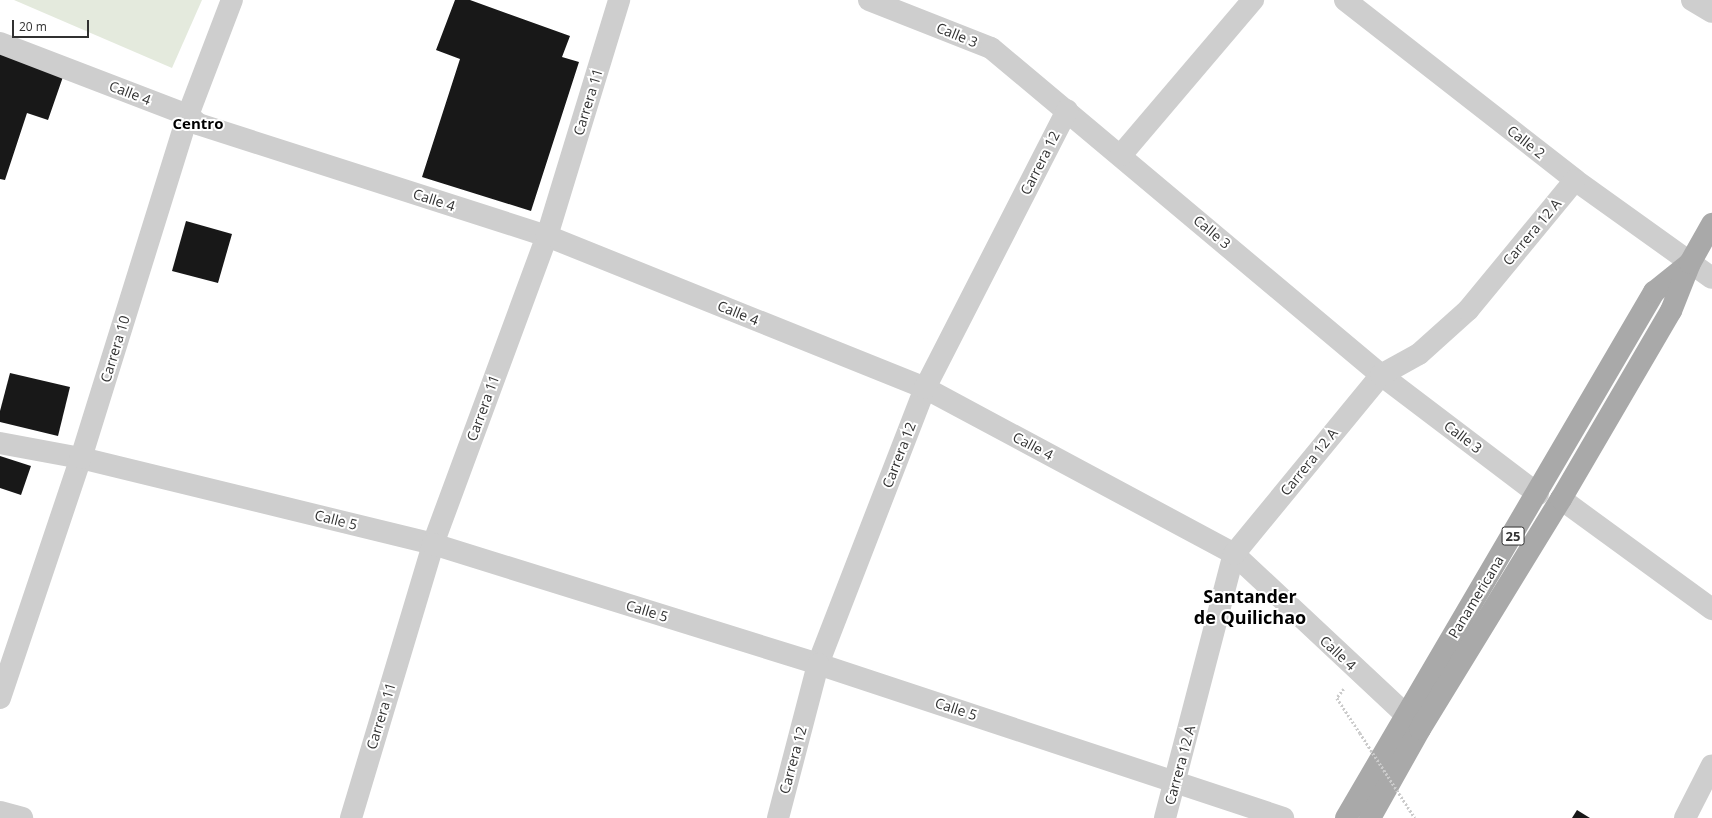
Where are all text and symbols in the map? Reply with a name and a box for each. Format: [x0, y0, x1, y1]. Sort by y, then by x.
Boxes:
scale bar [14, 12, 91, 38]
text: 20 m [19, 18, 47, 35]
street label: Calle 3 [934, 19, 980, 51]
street label: Carrera 11 [570, 67, 606, 137]
street label: Calle 4 [107, 77, 153, 109]
district label: Centro [173, 115, 223, 133]
street label: Calle 2 [1504, 122, 1548, 162]
street label: Carrera 12 [1017, 128, 1063, 198]
street label: Calle 4 [411, 185, 457, 215]
street label: Carrera 12 A [1499, 195, 1565, 269]
street label: Calle 3 [1190, 212, 1234, 252]
street label: Calle 4 [715, 297, 761, 329]
street label: Carrera 10 [97, 314, 133, 384]
street label: Carrera 11 [463, 373, 503, 443]
street label: Calle 3 [1441, 417, 1485, 457]
street label: Carrera 12 [879, 420, 919, 490]
street label: Carrera 12 A [1277, 425, 1341, 499]
street label: Calle 4 [1010, 428, 1056, 464]
street label: Calle 5 [313, 507, 359, 533]
road number: 25 [1501, 525, 1525, 547]
street label: Panamericana [1445, 553, 1507, 641]
district label: Santander de Quilichao [1194, 586, 1306, 628]
street label: Calle 5 [624, 597, 670, 625]
street label: Calle 4 [1316, 632, 1360, 674]
street label: Carrera 11 [363, 681, 399, 751]
street label: Calle 5 [933, 694, 979, 724]
street label: Carrera 12 A [1161, 723, 1199, 807]
street label: Carrera 12 [776, 724, 810, 796]

